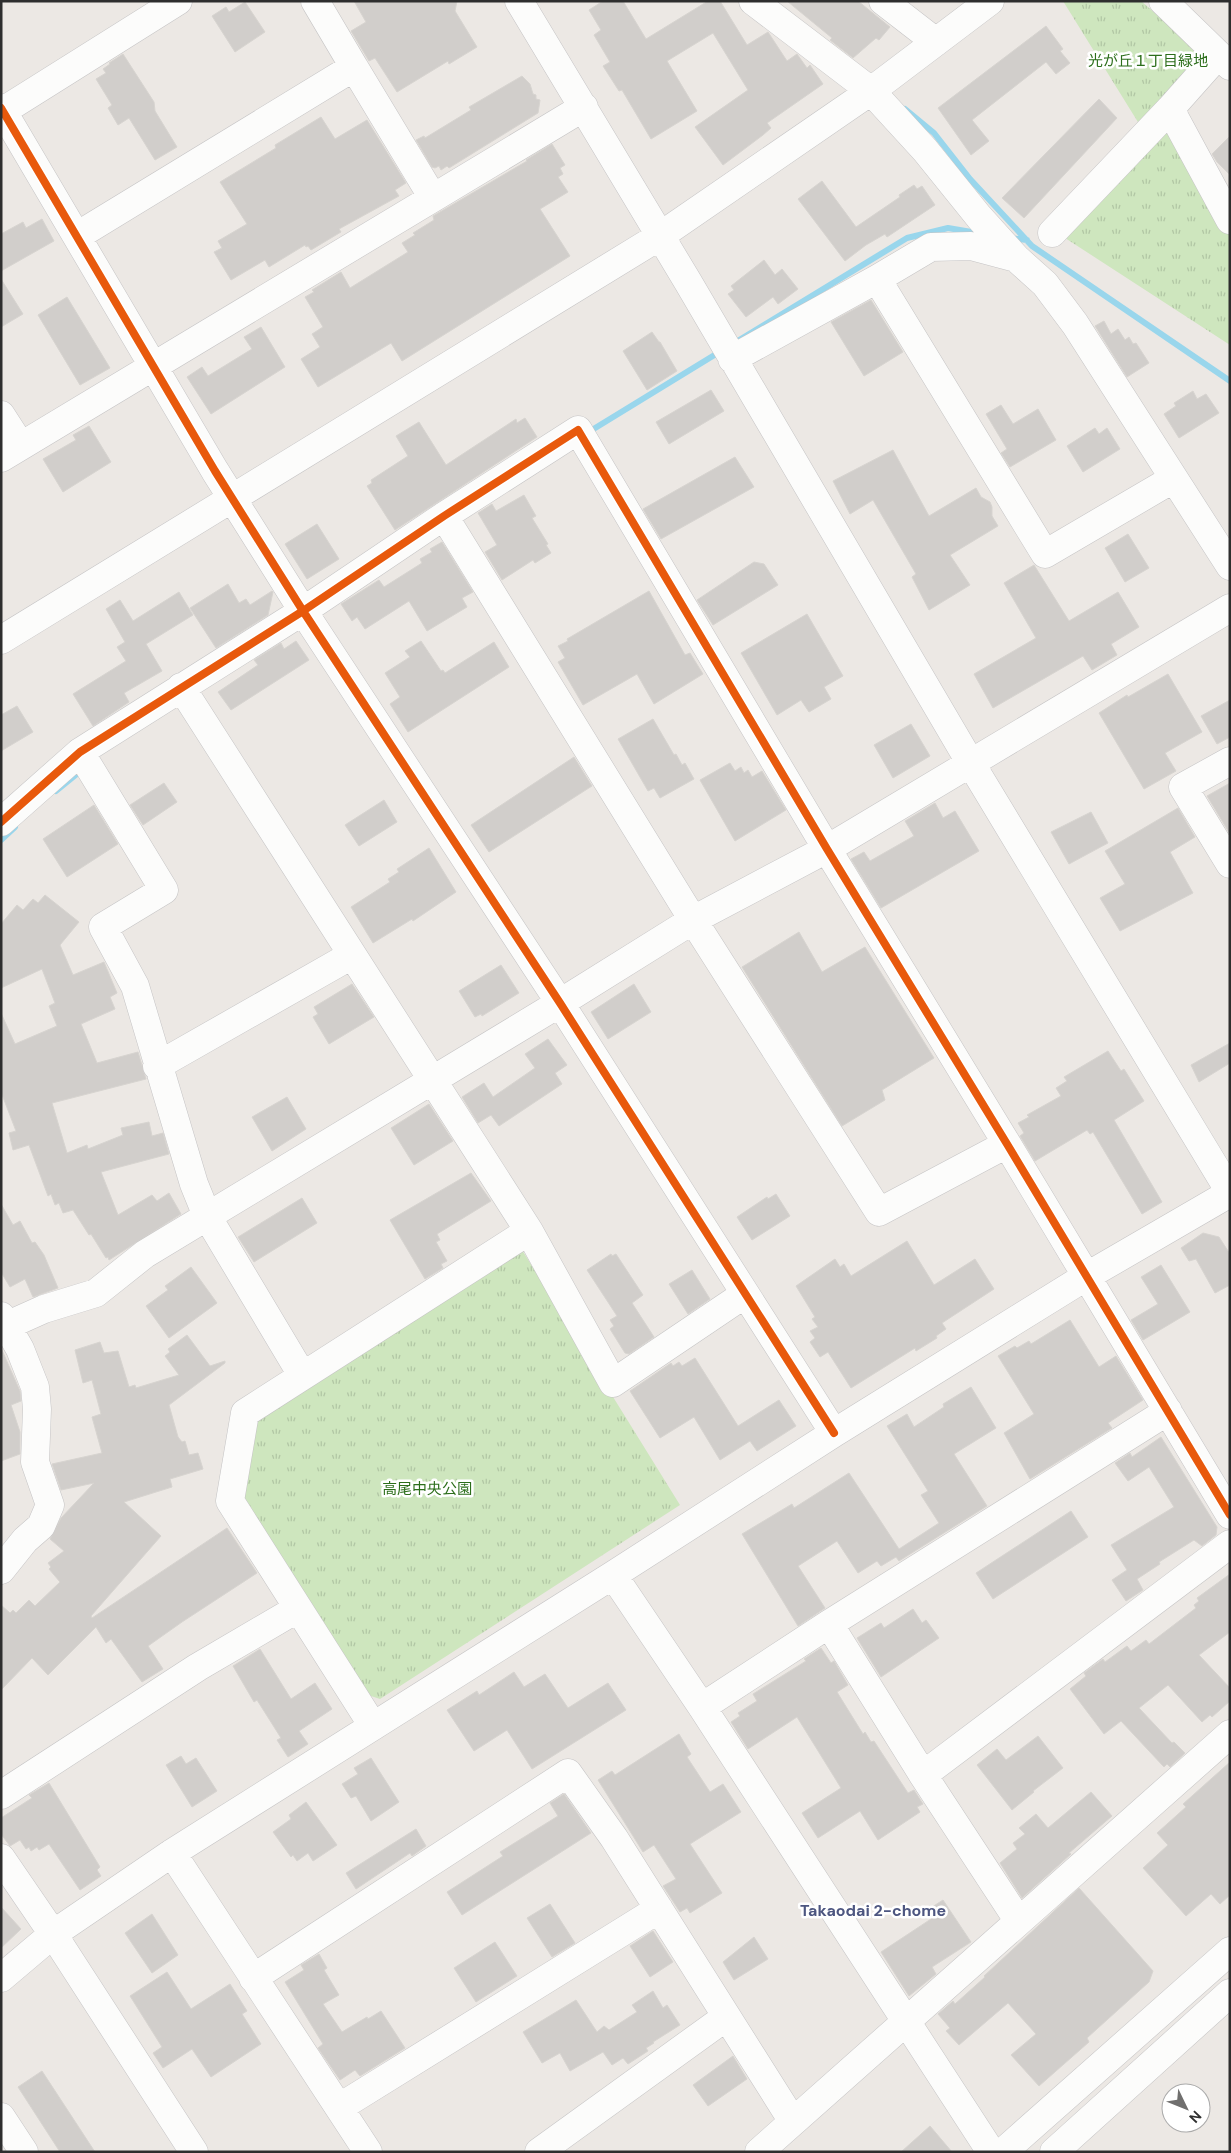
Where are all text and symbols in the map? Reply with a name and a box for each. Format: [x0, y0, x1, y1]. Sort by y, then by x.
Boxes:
park label: 光が丘１丁目緑地 [1088, 51, 1208, 71]
park label: 高尾中央公園 [382, 1479, 472, 1499]
district label: Takaodai 2-chome [800, 1900, 946, 1921]
north arrow [1161, 2083, 1211, 2133]
text: N [1185, 2107, 1206, 2127]

